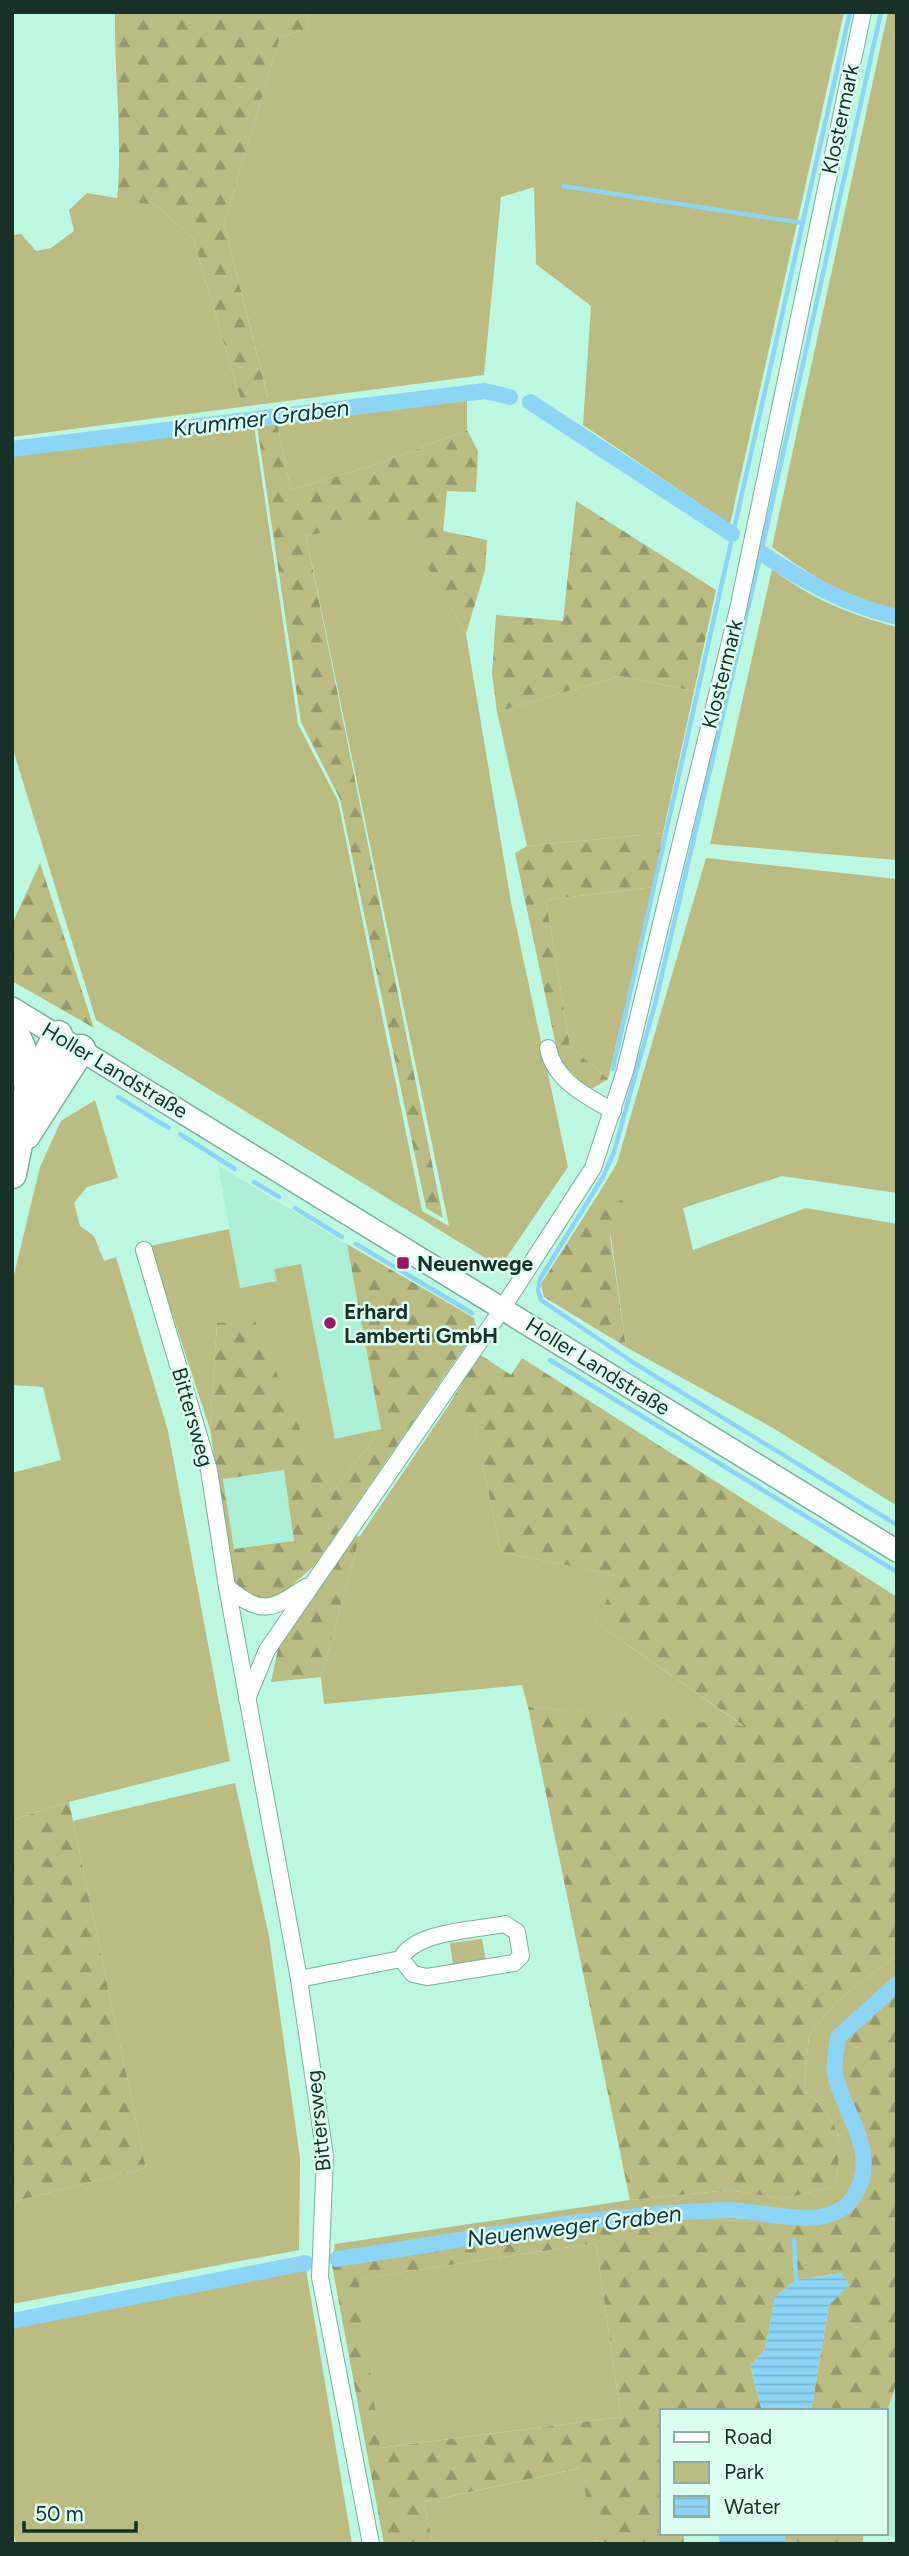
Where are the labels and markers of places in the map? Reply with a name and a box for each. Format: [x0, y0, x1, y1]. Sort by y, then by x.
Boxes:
place label: Neuenwege [417, 1251, 534, 1276]
marker: Neuenwege [395, 1255, 411, 1271]
place label: Erhard Lamberti GmbH [344, 1299, 498, 1348]
marker: Erhard Lamberti GmbH [322, 1315, 338, 1331]

